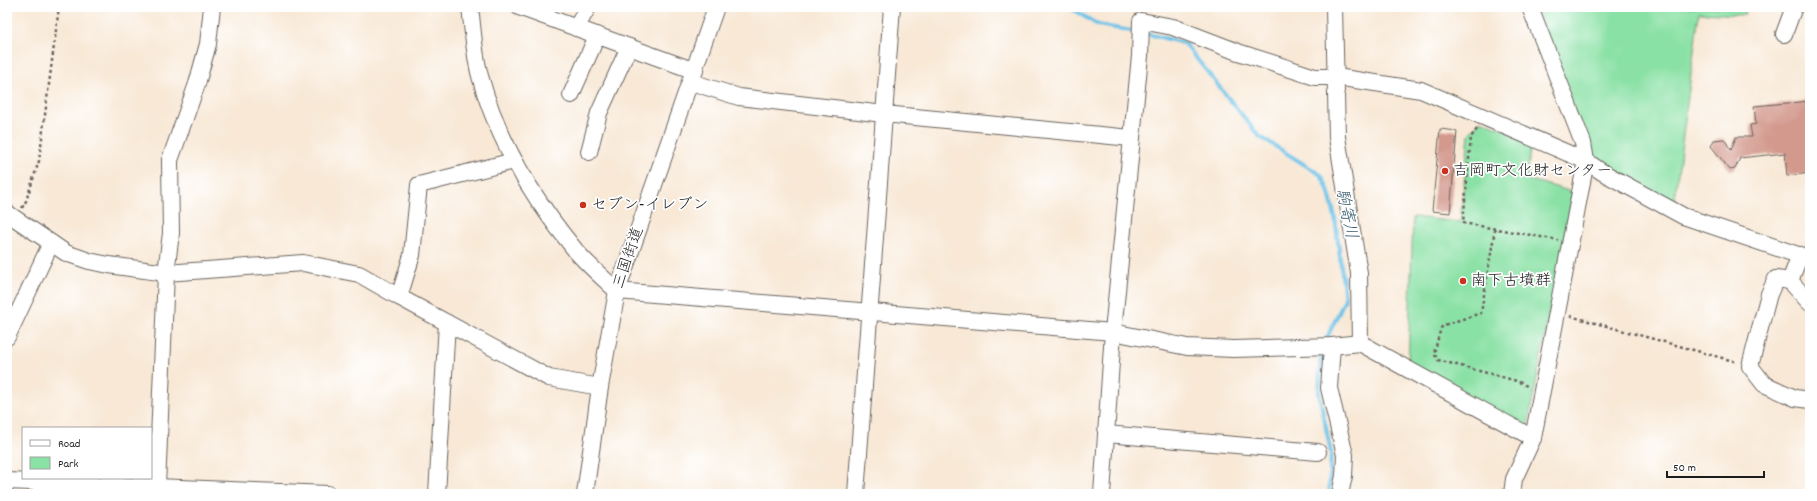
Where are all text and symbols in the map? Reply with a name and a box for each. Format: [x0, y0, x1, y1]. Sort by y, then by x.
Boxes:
place label: 吉岡町文化財センター [1453, 160, 1612, 183]
marker: 吉岡町文化財センター [1440, 166, 1450, 176]
water label: 駒寄川 [1328, 187, 1362, 241]
place label: セブン-イレブン [591, 194, 708, 217]
marker: セブン-イレブン [578, 200, 588, 210]
street label: 三国街道 [608, 224, 650, 292]
place label: 南下古墳群 [1471, 270, 1551, 293]
marker: 南下古墳群 [1458, 276, 1468, 286]
legend [22, 427, 152, 479]
text: Road [58, 436, 80, 453]
scale bar [1667, 453, 1764, 479]
text: Park [58, 456, 79, 473]
text: 50 m [1673, 460, 1696, 477]

